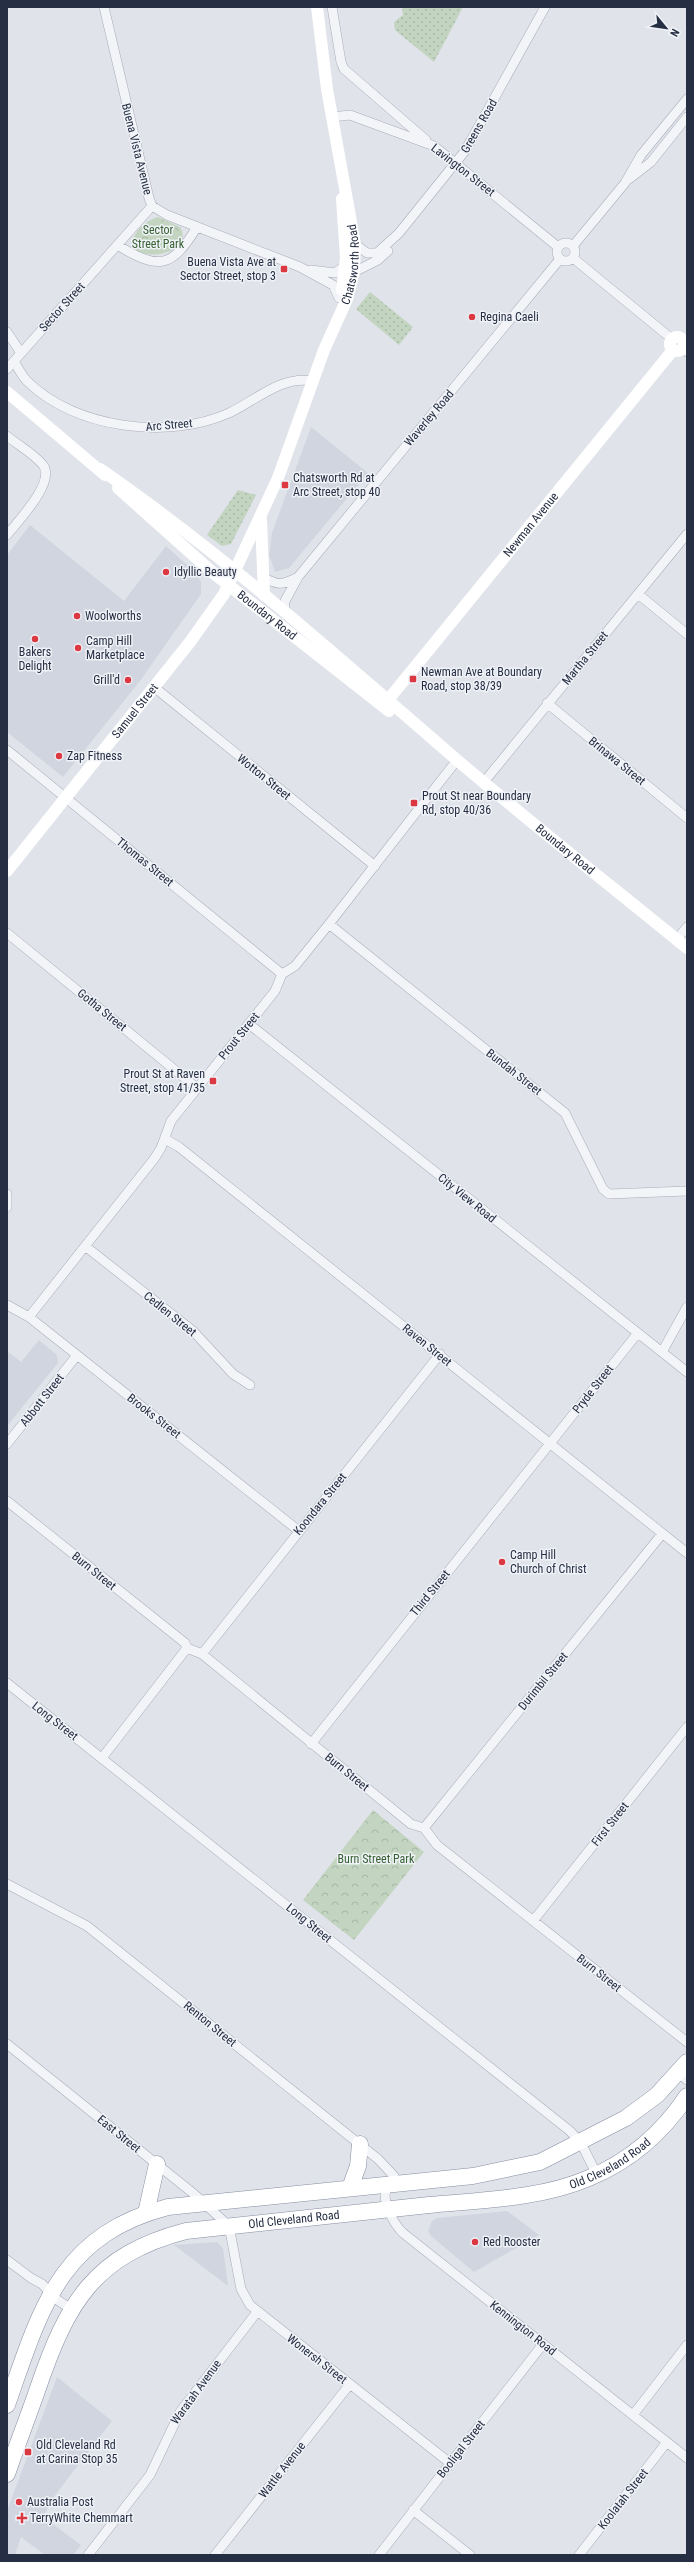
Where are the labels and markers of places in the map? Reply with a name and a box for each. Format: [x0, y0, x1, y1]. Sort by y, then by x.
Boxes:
place label: Buena Vista Ave at Sector Street, stop 3 [180, 255, 276, 283]
marker: Buena Vista Ave at Sector Street, stop 3 [279, 264, 289, 274]
place label: Regina Caeli [480, 310, 539, 324]
marker: Regina Caeli [467, 312, 477, 322]
place label: Chatsworth Rd at Arc Street, stop 40 [293, 471, 381, 499]
marker: Chatsworth Rd at Arc Street, stop 40 [280, 480, 290, 490]
place label: Idyllic Beauty [174, 565, 237, 579]
marker: Idyllic Beauty [161, 567, 171, 577]
place label: Woolworths [85, 609, 141, 623]
marker: Woolworths [72, 611, 82, 621]
marker: Bakers Delight [30, 634, 40, 644]
place label: Camp Hill Marketplace [86, 634, 145, 662]
marker: Camp Hill Marketplace [73, 643, 83, 653]
place label: Bakers Delight [18, 645, 52, 673]
place label: Newman Ave at Boundary Road, stop 38/39 [421, 665, 542, 693]
place label: Grill'd [93, 673, 120, 687]
marker: Newman Ave at Boundary Road, stop 38/39 [408, 674, 418, 684]
marker: Grill'd [123, 675, 133, 685]
place label: Zap Fitness [67, 749, 122, 763]
marker: Zap Fitness [54, 751, 64, 761]
place label: Prout St near Boundary Rd, stop 40/36 [422, 789, 531, 817]
marker: Prout St near Boundary Rd, stop 40/36 [409, 798, 419, 808]
place label: Prout St at Raven Street, stop 41/35 [120, 1067, 205, 1095]
marker: Prout St at Raven Street, stop 41/35 [208, 1076, 218, 1086]
place label: Camp Hill Church of Christ [510, 1548, 587, 1576]
marker: Camp Hill Church of Christ [497, 1557, 507, 1567]
place label: Red Rooster [483, 2235, 541, 2249]
marker: Red Rooster [470, 2237, 480, 2247]
place label: Old Cleveland Rd at Carina Stop 35 [36, 2438, 118, 2466]
marker: Old Cleveland Rd at Carina Stop 35 [23, 2447, 33, 2457]
place label: Australia Post [27, 2495, 94, 2509]
marker: Australia Post [14, 2497, 24, 2507]
place label: TerryWhite Chemmart [30, 2511, 133, 2525]
marker: TerryWhite Chemmart [17, 2513, 27, 2523]

